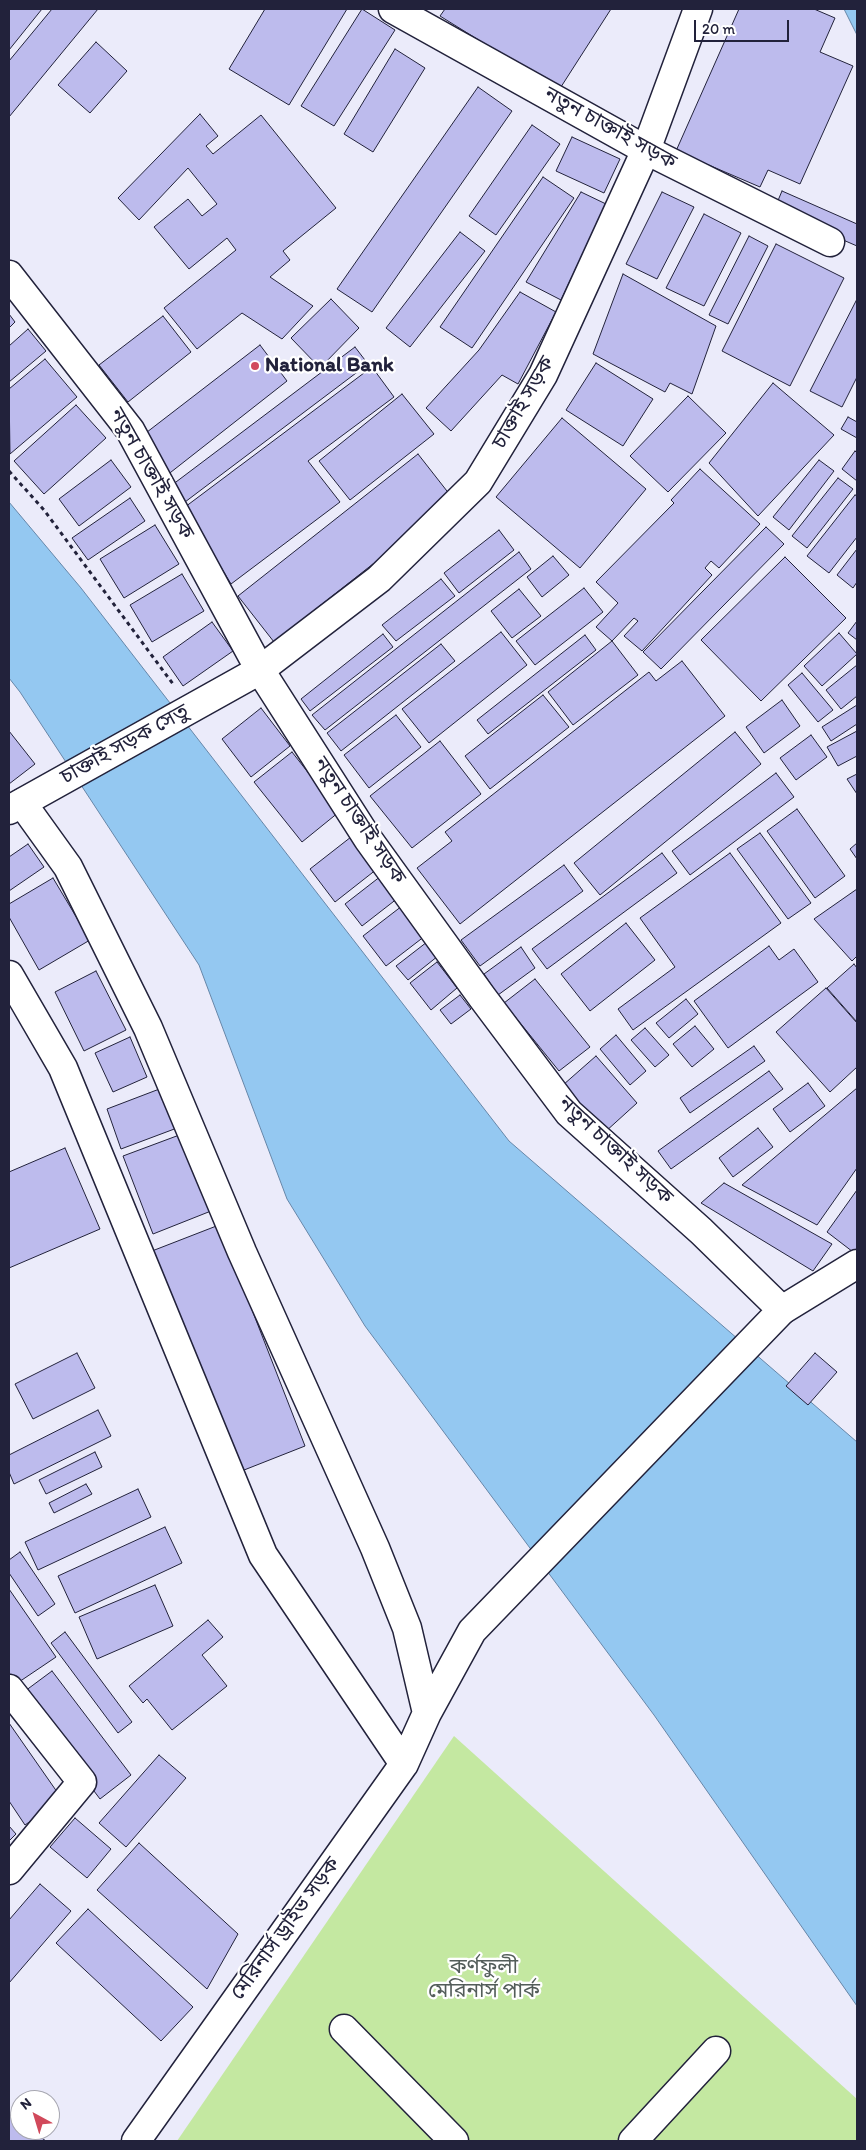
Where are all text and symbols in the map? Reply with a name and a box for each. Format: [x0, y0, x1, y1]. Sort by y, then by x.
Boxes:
scale bar [696, 10, 791, 42]
text: 20 m [702, 20, 735, 38]
street label: নতুন চাক্তাই সড়ক [539, 82, 681, 176]
street label: চাক্তাই সড়ক [487, 352, 561, 454]
place label: National Bank [265, 353, 394, 379]
marker: National Bank [249, 360, 261, 372]
street label: নতুন চাক্তাই সড়ক [103, 404, 199, 544]
street label: চাক্তাই সড়ক সেতু [56, 699, 194, 791]
street label: নতুন চাক্তাই সড়ক [307, 753, 411, 889]
street label: নতুন চাক্তাই সড়ক [553, 1092, 677, 1210]
street label: মেরিনার্স ড্রাইভ সড়ক [226, 1853, 346, 2005]
park label: কর্ণফুলী মেরিনার্স পার্ক [428, 1955, 540, 2005]
north arrow [10, 2090, 60, 2140]
text: N [17, 2094, 35, 2113]

